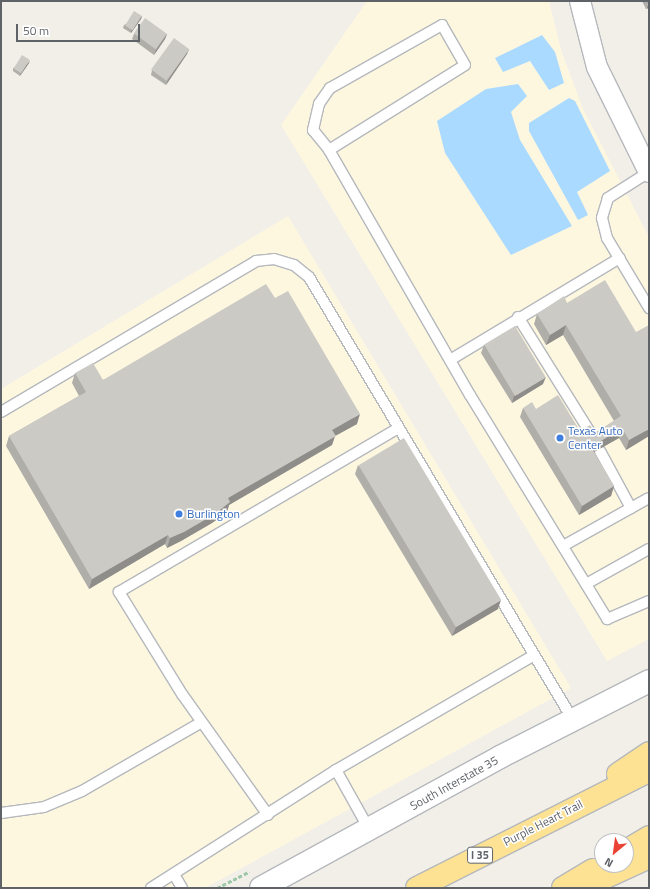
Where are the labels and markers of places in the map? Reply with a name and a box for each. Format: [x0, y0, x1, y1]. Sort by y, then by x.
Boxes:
place label: Texas Auto Center [568, 424, 623, 452]
marker: Texas Auto Center [555, 433, 565, 443]
place label: Burlington [187, 507, 240, 521]
marker: Burlington [174, 509, 184, 519]

